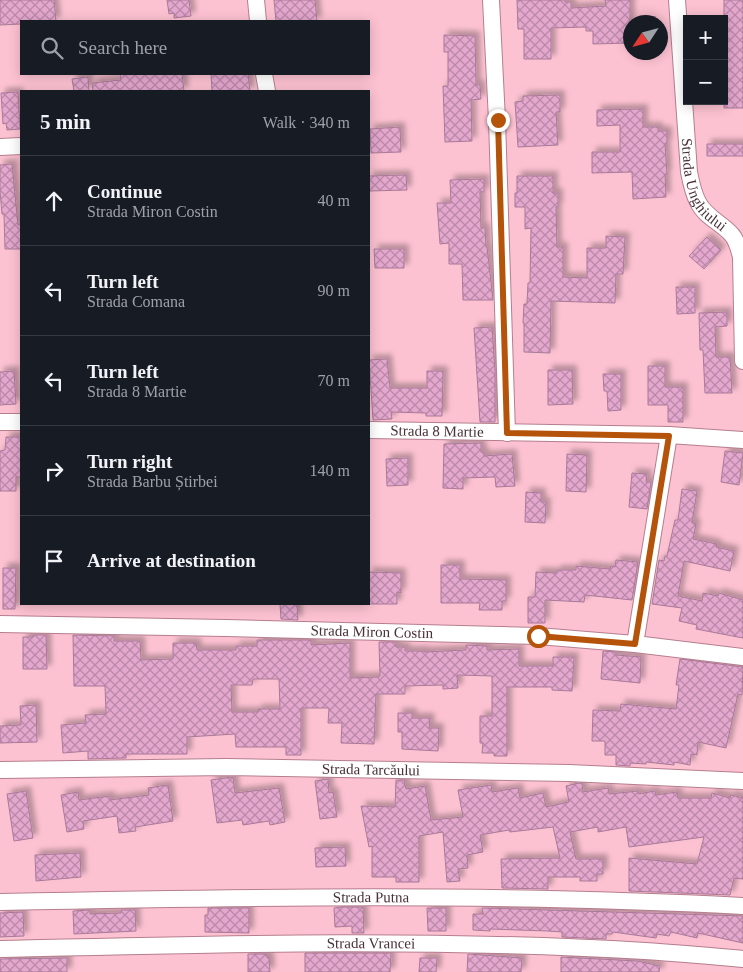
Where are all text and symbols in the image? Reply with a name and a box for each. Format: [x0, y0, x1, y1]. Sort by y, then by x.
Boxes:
north arrow [623, 15, 668, 60]
map controls [683, 15, 728, 105]
button: + [683, 15, 728, 60]
search box [20, 20, 370, 75]
icon: search [38, 34, 66, 62]
text: Search here [78, 37, 167, 58]
button: − [683, 60, 728, 105]
route end [487, 109, 510, 132]
text: 5 min [40, 110, 91, 134]
text: Walk · 340 m [263, 114, 350, 131]
street label: Strada Unghiului [679, 138, 730, 234]
text: Continue [87, 181, 162, 202]
icon: ahead [40, 187, 68, 215]
text: 40 m [318, 192, 350, 209]
text: Strada Miron Costin [87, 203, 218, 220]
text: Turn left [87, 271, 159, 292]
icon: left [40, 277, 68, 305]
text: 90 m [318, 282, 350, 299]
text: Strada Comana [87, 293, 185, 310]
text: Turn left [87, 361, 159, 382]
icon: left [40, 367, 68, 395]
text: 70 m [318, 372, 350, 389]
text: Strada 8 Martie [87, 383, 187, 400]
street label: Strada 8 Martie [390, 422, 484, 440]
text: Turn right [87, 451, 172, 472]
icon: right [40, 457, 68, 485]
text: 140 m [310, 462, 350, 479]
text: Strada Barbu Știrbei [87, 473, 218, 490]
icon: arrive [40, 547, 68, 575]
text: Arrive at destination [87, 550, 256, 571]
street label: Strada Miron Costin [310, 622, 434, 641]
route start [527, 625, 550, 648]
street label: Strada Tarcăului [322, 761, 420, 778]
street label: Strada Putna [333, 889, 409, 905]
street label: Strada Vrancei [327, 935, 415, 951]

